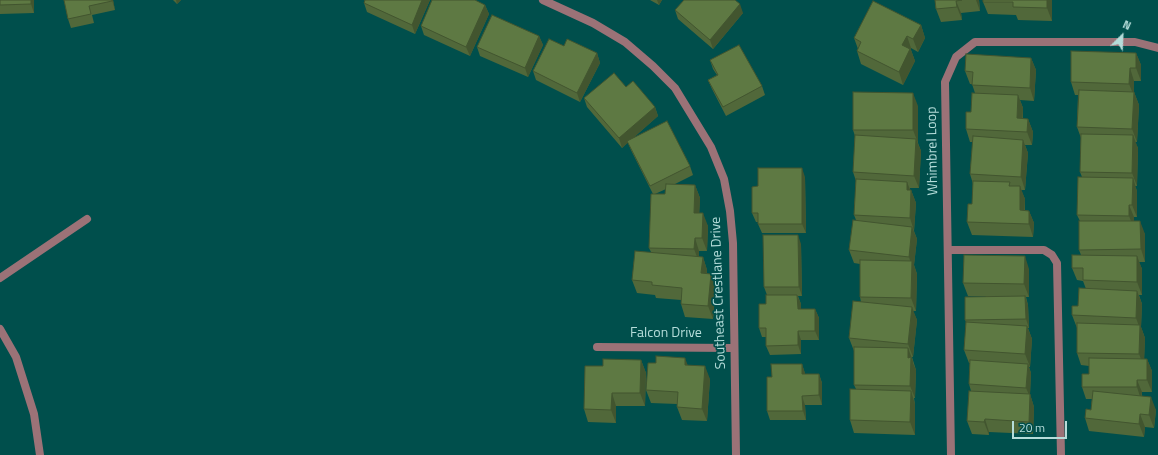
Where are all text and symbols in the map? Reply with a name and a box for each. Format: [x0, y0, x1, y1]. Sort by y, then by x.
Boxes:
north arrow [1102, 16, 1142, 56]
text: N [1120, 16, 1134, 34]
street label: Whimbrel Loop [924, 106, 942, 196]
street label: Southeast Crestlane Drive [708, 216, 730, 370]
street label: Falcon Drive [630, 326, 702, 342]
scale bar [1014, 413, 1069, 439]
text: 20 m [1019, 418, 1045, 437]

